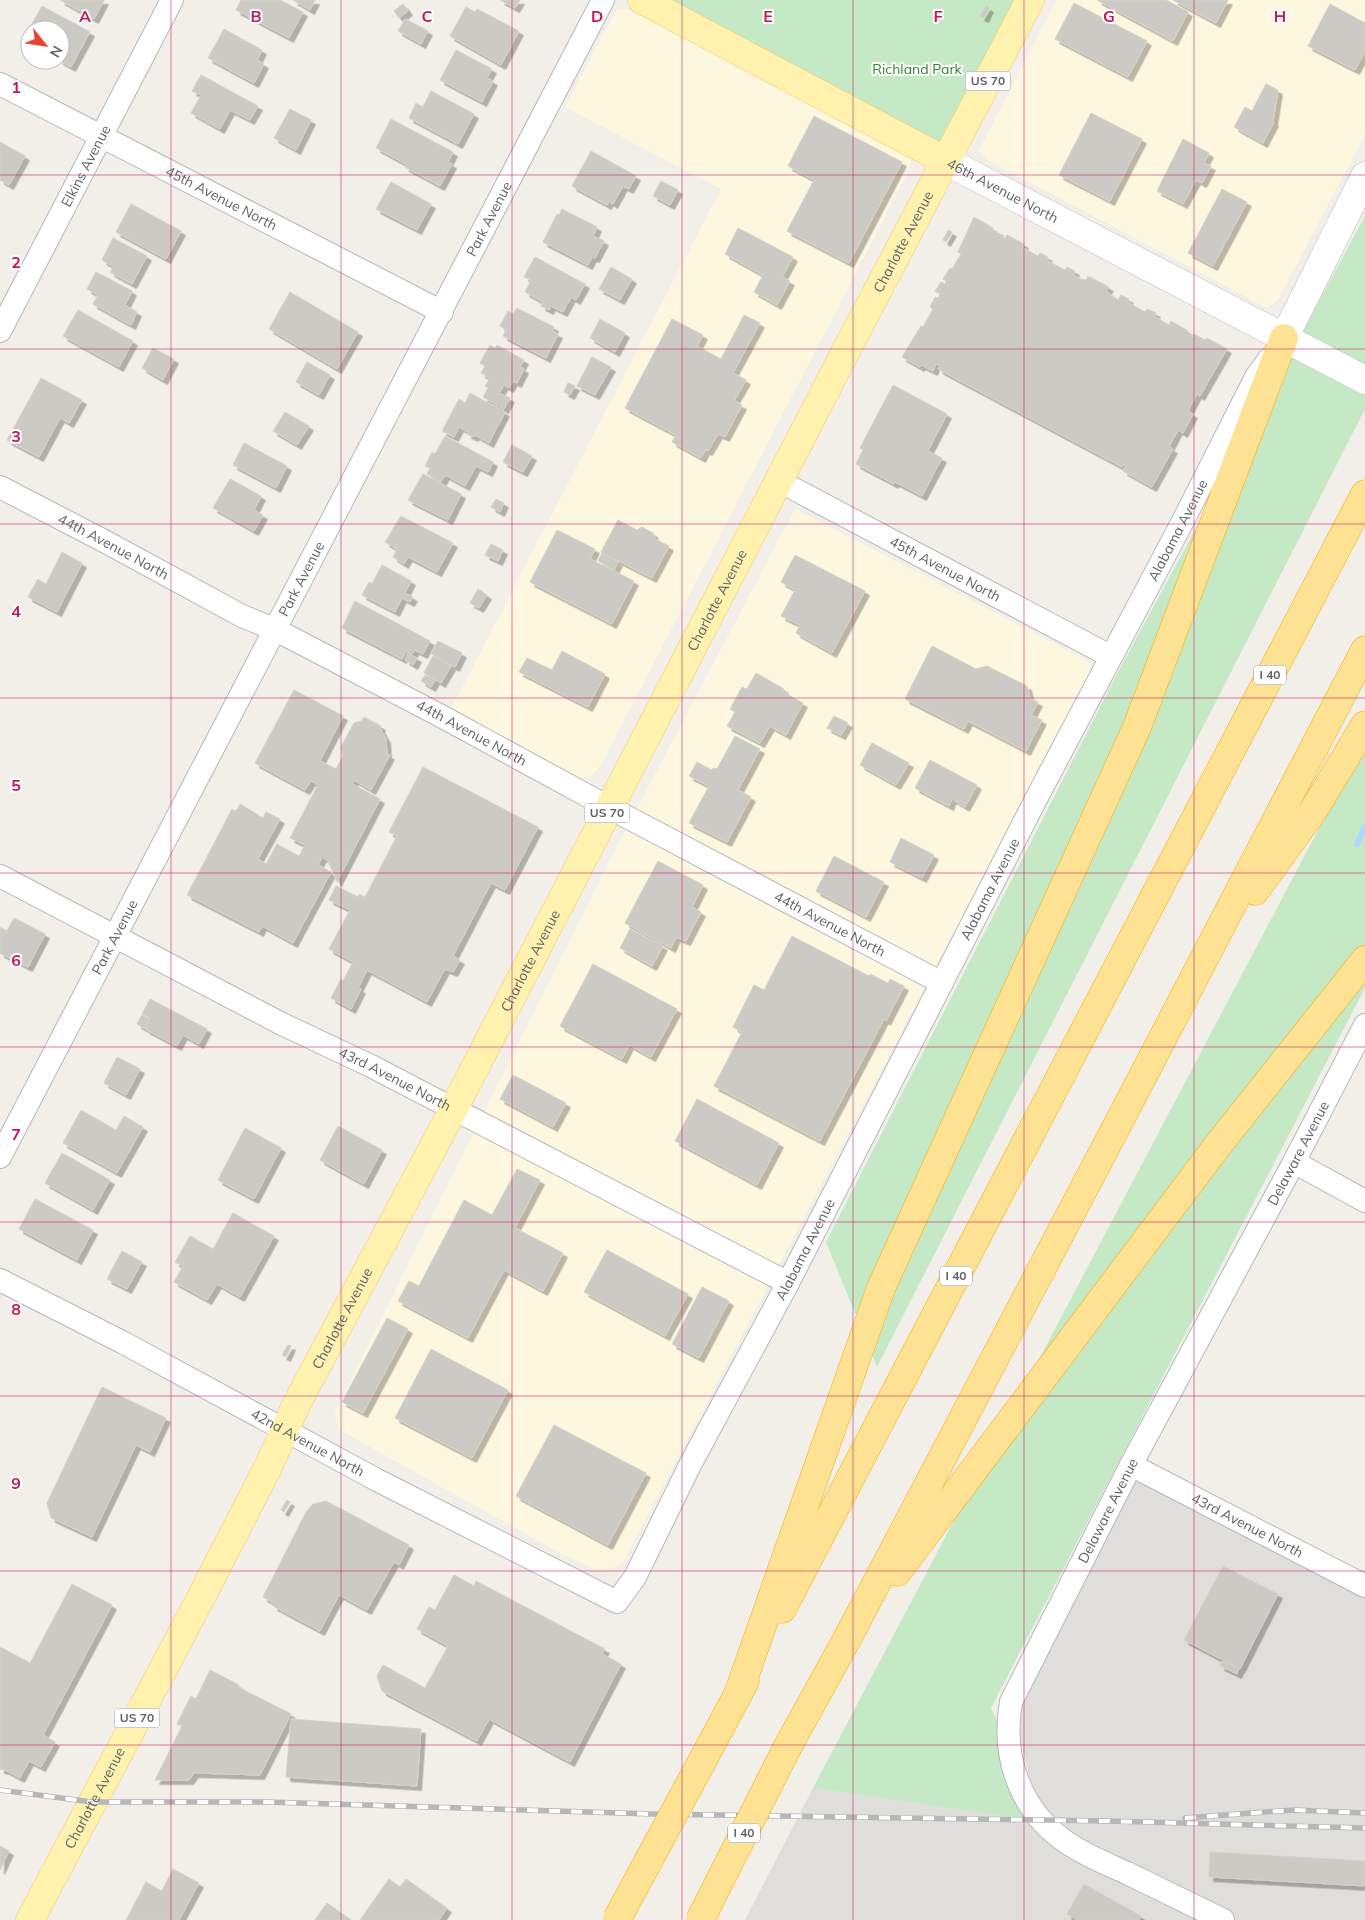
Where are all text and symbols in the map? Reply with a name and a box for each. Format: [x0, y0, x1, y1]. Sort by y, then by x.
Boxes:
text: A [79, 6, 91, 26]
text: B [250, 6, 262, 26]
text: C [422, 6, 433, 26]
text: D [591, 6, 603, 26]
text: E [763, 6, 773, 26]
text: F [933, 6, 943, 26]
text: G [1103, 6, 1115, 26]
text: H [1274, 6, 1286, 26]
north arrow [20, 20, 70, 70]
text: N [46, 42, 67, 61]
park label: Richland Park [872, 60, 963, 78]
road number: US 70 [966, 72, 1010, 90]
text: 1 [11, 77, 21, 97]
street label: Elkins Avenue [57, 122, 114, 210]
street label: 46th Avenue North [944, 154, 1061, 227]
street label: 45th Avenue North [162, 162, 280, 234]
street label: Park Avenue [462, 178, 516, 259]
street label: Charlotte Avenue [869, 188, 937, 296]
text: 2 [11, 252, 21, 272]
text: 3 [11, 426, 21, 446]
street label: Alabama Avenue [1144, 476, 1212, 584]
street label: 44th Avenue North [55, 510, 172, 583]
street label: 45th Avenue North [887, 532, 1004, 606]
street label: Park Avenue [274, 538, 328, 619]
street label: Charlotte Avenue [683, 546, 751, 654]
text: 4 [11, 601, 21, 621]
road number: I 40 [1254, 666, 1286, 684]
street label: 44th Avenue North [413, 696, 530, 770]
text: 5 [11, 775, 21, 795]
road number: US 70 [584, 804, 630, 822]
street label: Alabama Avenue [956, 835, 1023, 943]
street label: 44th Avenue North [771, 887, 888, 961]
street label: Park Avenue [88, 897, 142, 978]
street label: Charlotte Avenue [496, 907, 564, 1015]
text: 6 [11, 950, 21, 970]
street label: 43rd Avenue North [336, 1043, 454, 1115]
street label: Delaware Avenue [1263, 1098, 1333, 1208]
text: 7 [11, 1124, 21, 1144]
street label: Alabama Avenue [771, 1196, 839, 1303]
street label: Charlotte Avenue [308, 1264, 376, 1372]
road number: I 40 [940, 1266, 972, 1285]
text: 8 [11, 1299, 21, 1319]
street label: 42nd Avenue North [248, 1404, 368, 1481]
street label: Delaware Avenue [1074, 1455, 1142, 1566]
text: 9 [11, 1473, 21, 1493]
street label: 43rd Avenue North [1188, 1489, 1306, 1562]
road number: US 70 [114, 1709, 160, 1728]
street label: Charlotte Avenue [60, 1744, 129, 1852]
road number: I 40 [728, 1824, 760, 1842]

